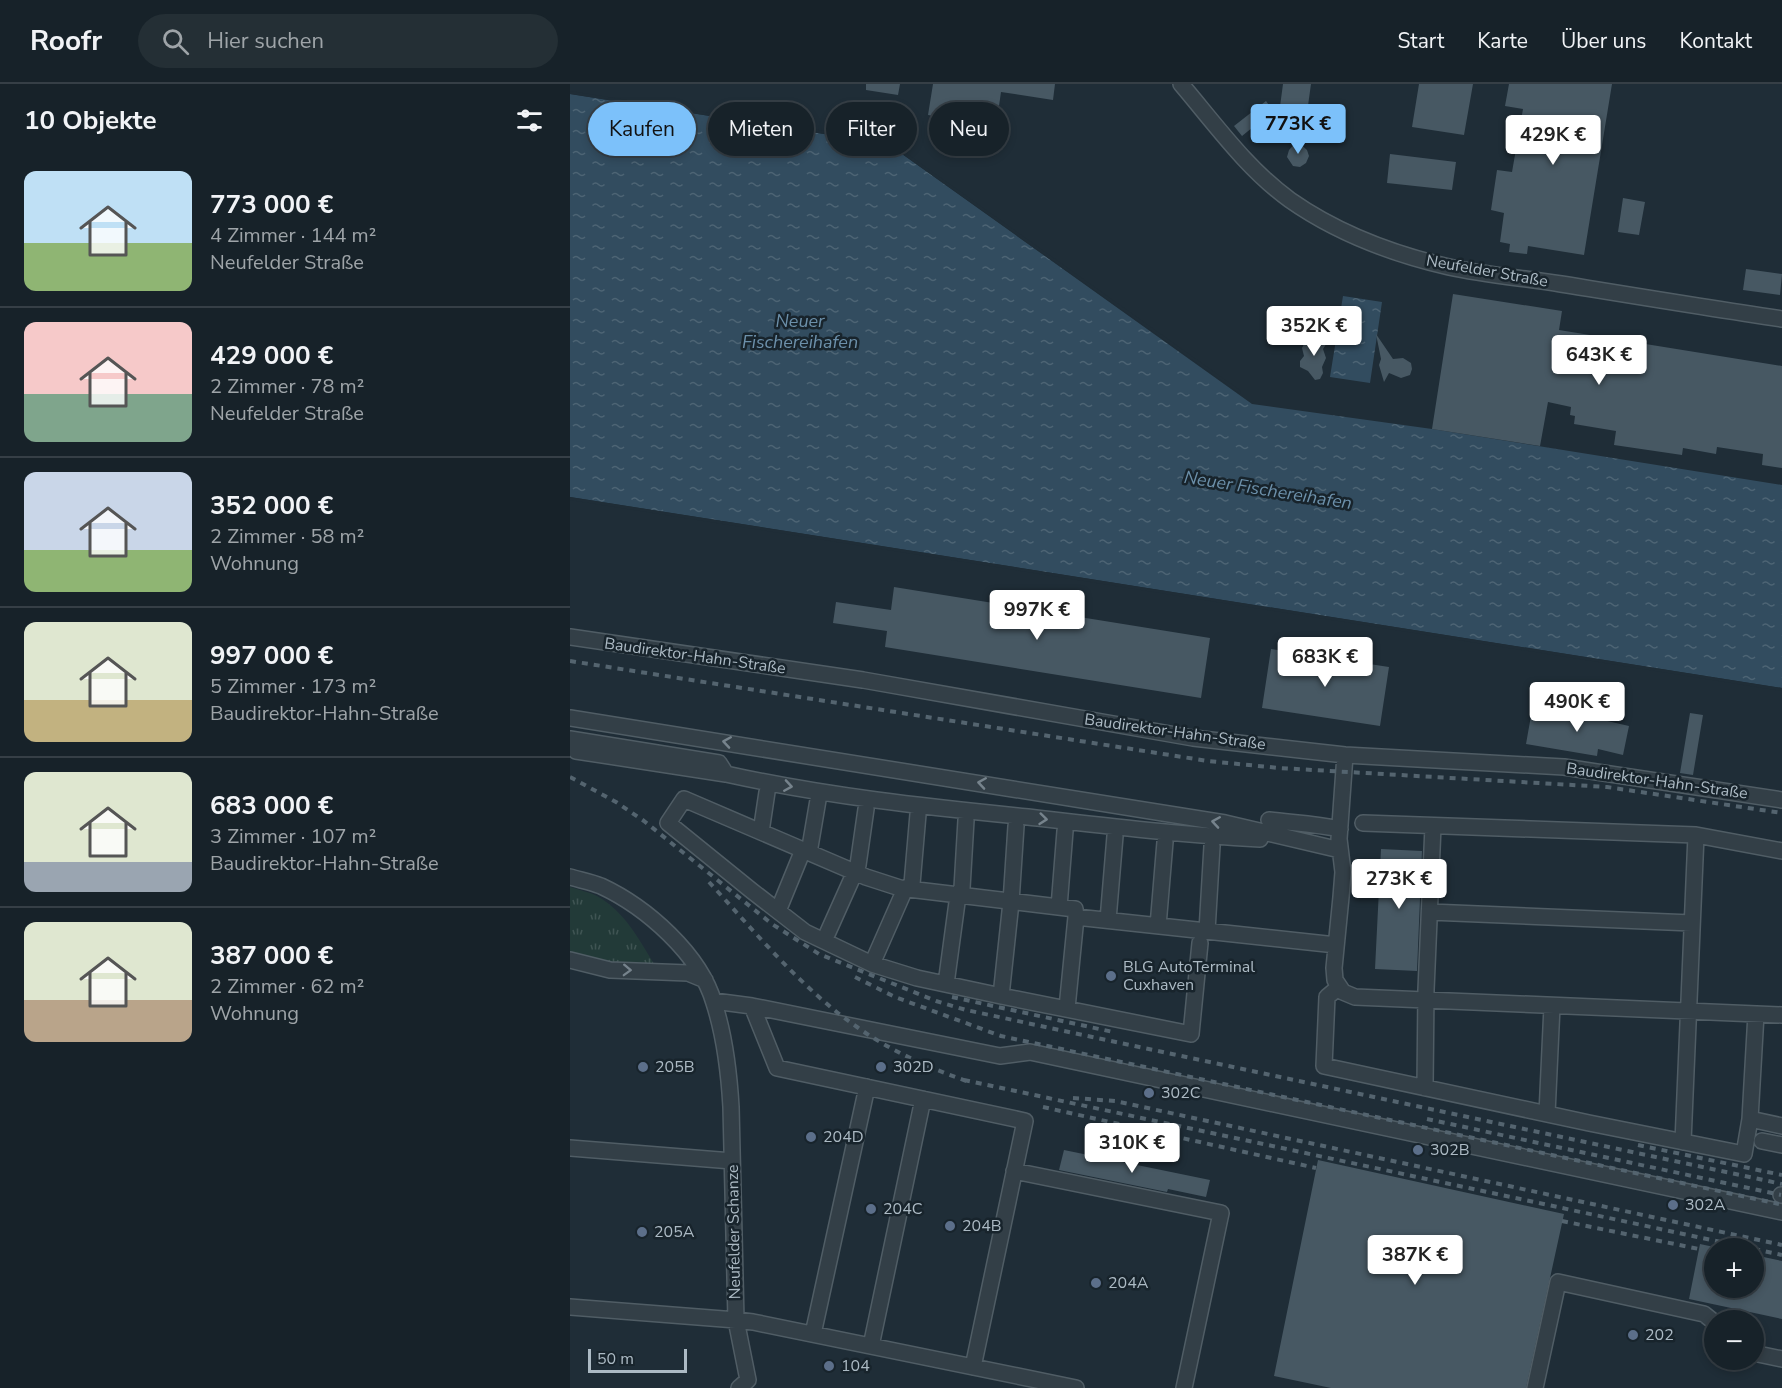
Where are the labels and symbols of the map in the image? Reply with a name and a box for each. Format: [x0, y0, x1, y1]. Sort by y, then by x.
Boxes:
pin: 773K € [1249, 104, 1347, 155]
pin: 429K € [1504, 115, 1602, 166]
street label: Neufelder Straße [1424, 249, 1550, 293]
pin: 352K € [1265, 306, 1363, 357]
water label: Neuer Fischereihafen [742, 309, 858, 354]
pin: 643K € [1550, 335, 1648, 386]
water label: Neuer Fischereihafen [1182, 465, 1354, 515]
pin: 997K € [988, 590, 1086, 641]
street label: Baudirektor-Hahn-Straße [603, 632, 787, 680]
pin: 683K € [1276, 637, 1374, 688]
pin: 490K € [1528, 682, 1626, 733]
street label: Baudirektor-Hahn-Straße [1083, 708, 1267, 756]
one-way arrow [722, 737, 732, 749]
street label: Baudirektor-Hahn-Straße [1565, 757, 1749, 805]
one-way arrow [977, 778, 986, 790]
one-way arrow [783, 779, 792, 791]
one-way arrow [1039, 812, 1048, 825]
one-way arrow [1211, 816, 1220, 828]
pin: 273K € [1350, 859, 1448, 910]
place label: BLG AutoTerminal Cuxhaven [1123, 956, 1255, 996]
one-way arrow [623, 964, 632, 976]
marker: BLG AutoTerminal Cuxhaven [1104, 969, 1118, 983]
place label: 205B [655, 1056, 695, 1078]
place label: 302D [893, 1056, 934, 1078]
marker: 205B [636, 1060, 650, 1074]
marker: 302D [874, 1060, 888, 1074]
place label: 302C [1161, 1082, 1201, 1104]
marker: 302C [1142, 1086, 1156, 1100]
pin: 310K € [1083, 1123, 1181, 1174]
place label: 204D [823, 1126, 864, 1148]
marker: 204D [804, 1130, 818, 1144]
place label: 302B [1430, 1139, 1470, 1161]
marker: 302B [1411, 1143, 1425, 1157]
street label: Neufelder Schanze [722, 1164, 746, 1300]
place label: 302A [1685, 1194, 1726, 1216]
place label: 204C [883, 1198, 923, 1220]
marker: 302A [1666, 1198, 1680, 1212]
marker: 204C [864, 1202, 878, 1216]
place label: 204B [962, 1215, 1002, 1237]
marker: 204B [943, 1219, 957, 1233]
place label: 205A [654, 1221, 695, 1243]
marker: 205A [635, 1225, 649, 1239]
pin: 387K € [1366, 1235, 1464, 1286]
place label: 204A [1108, 1272, 1149, 1294]
marker: 204A [1089, 1276, 1103, 1290]
place label: 202 [1645, 1324, 1674, 1346]
marker: 202 [1626, 1328, 1640, 1342]
scale bar [588, 1346, 687, 1374]
place label: 104 [841, 1355, 870, 1377]
marker: 104 [822, 1359, 836, 1373]

